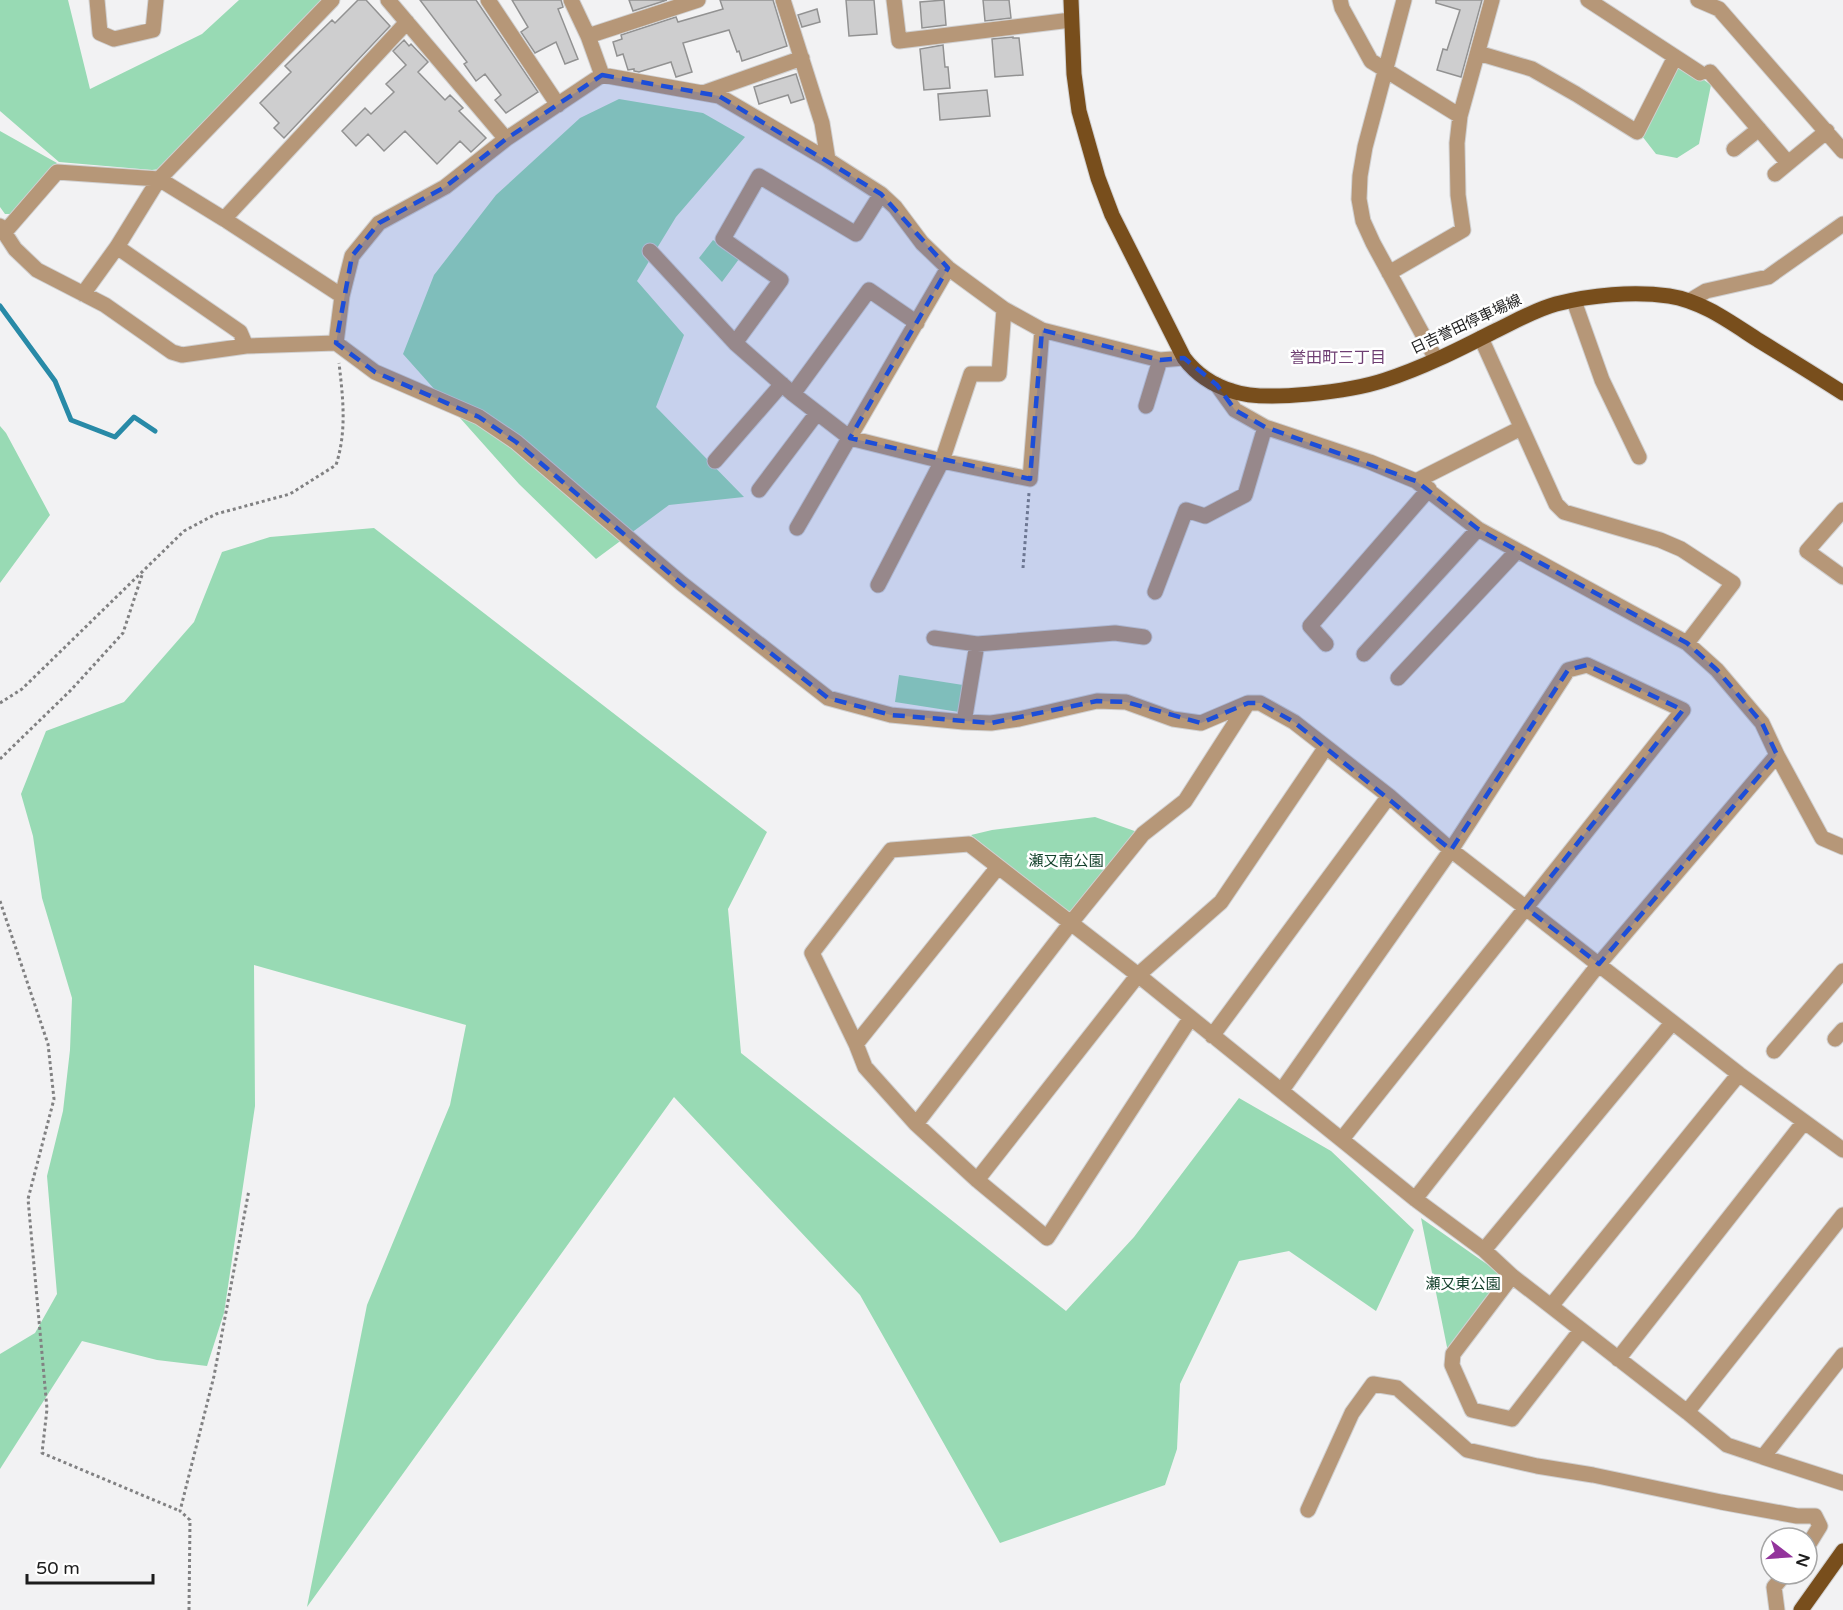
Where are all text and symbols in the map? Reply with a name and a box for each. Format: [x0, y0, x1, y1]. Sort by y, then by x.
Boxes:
street label: 日吉誉田停車場線 [1408, 290, 1524, 358]
district label: 誉田町三丁目 [1290, 348, 1386, 368]
park label: 瀬又南公園 [1028, 852, 1104, 870]
park label: 瀬又東公園 [1425, 1275, 1501, 1293]
north arrow [1759, 1526, 1819, 1586]
scale bar [27, 1547, 153, 1585]
text: N [1791, 1551, 1814, 1569]
text: 50 m [36, 1557, 80, 1579]

